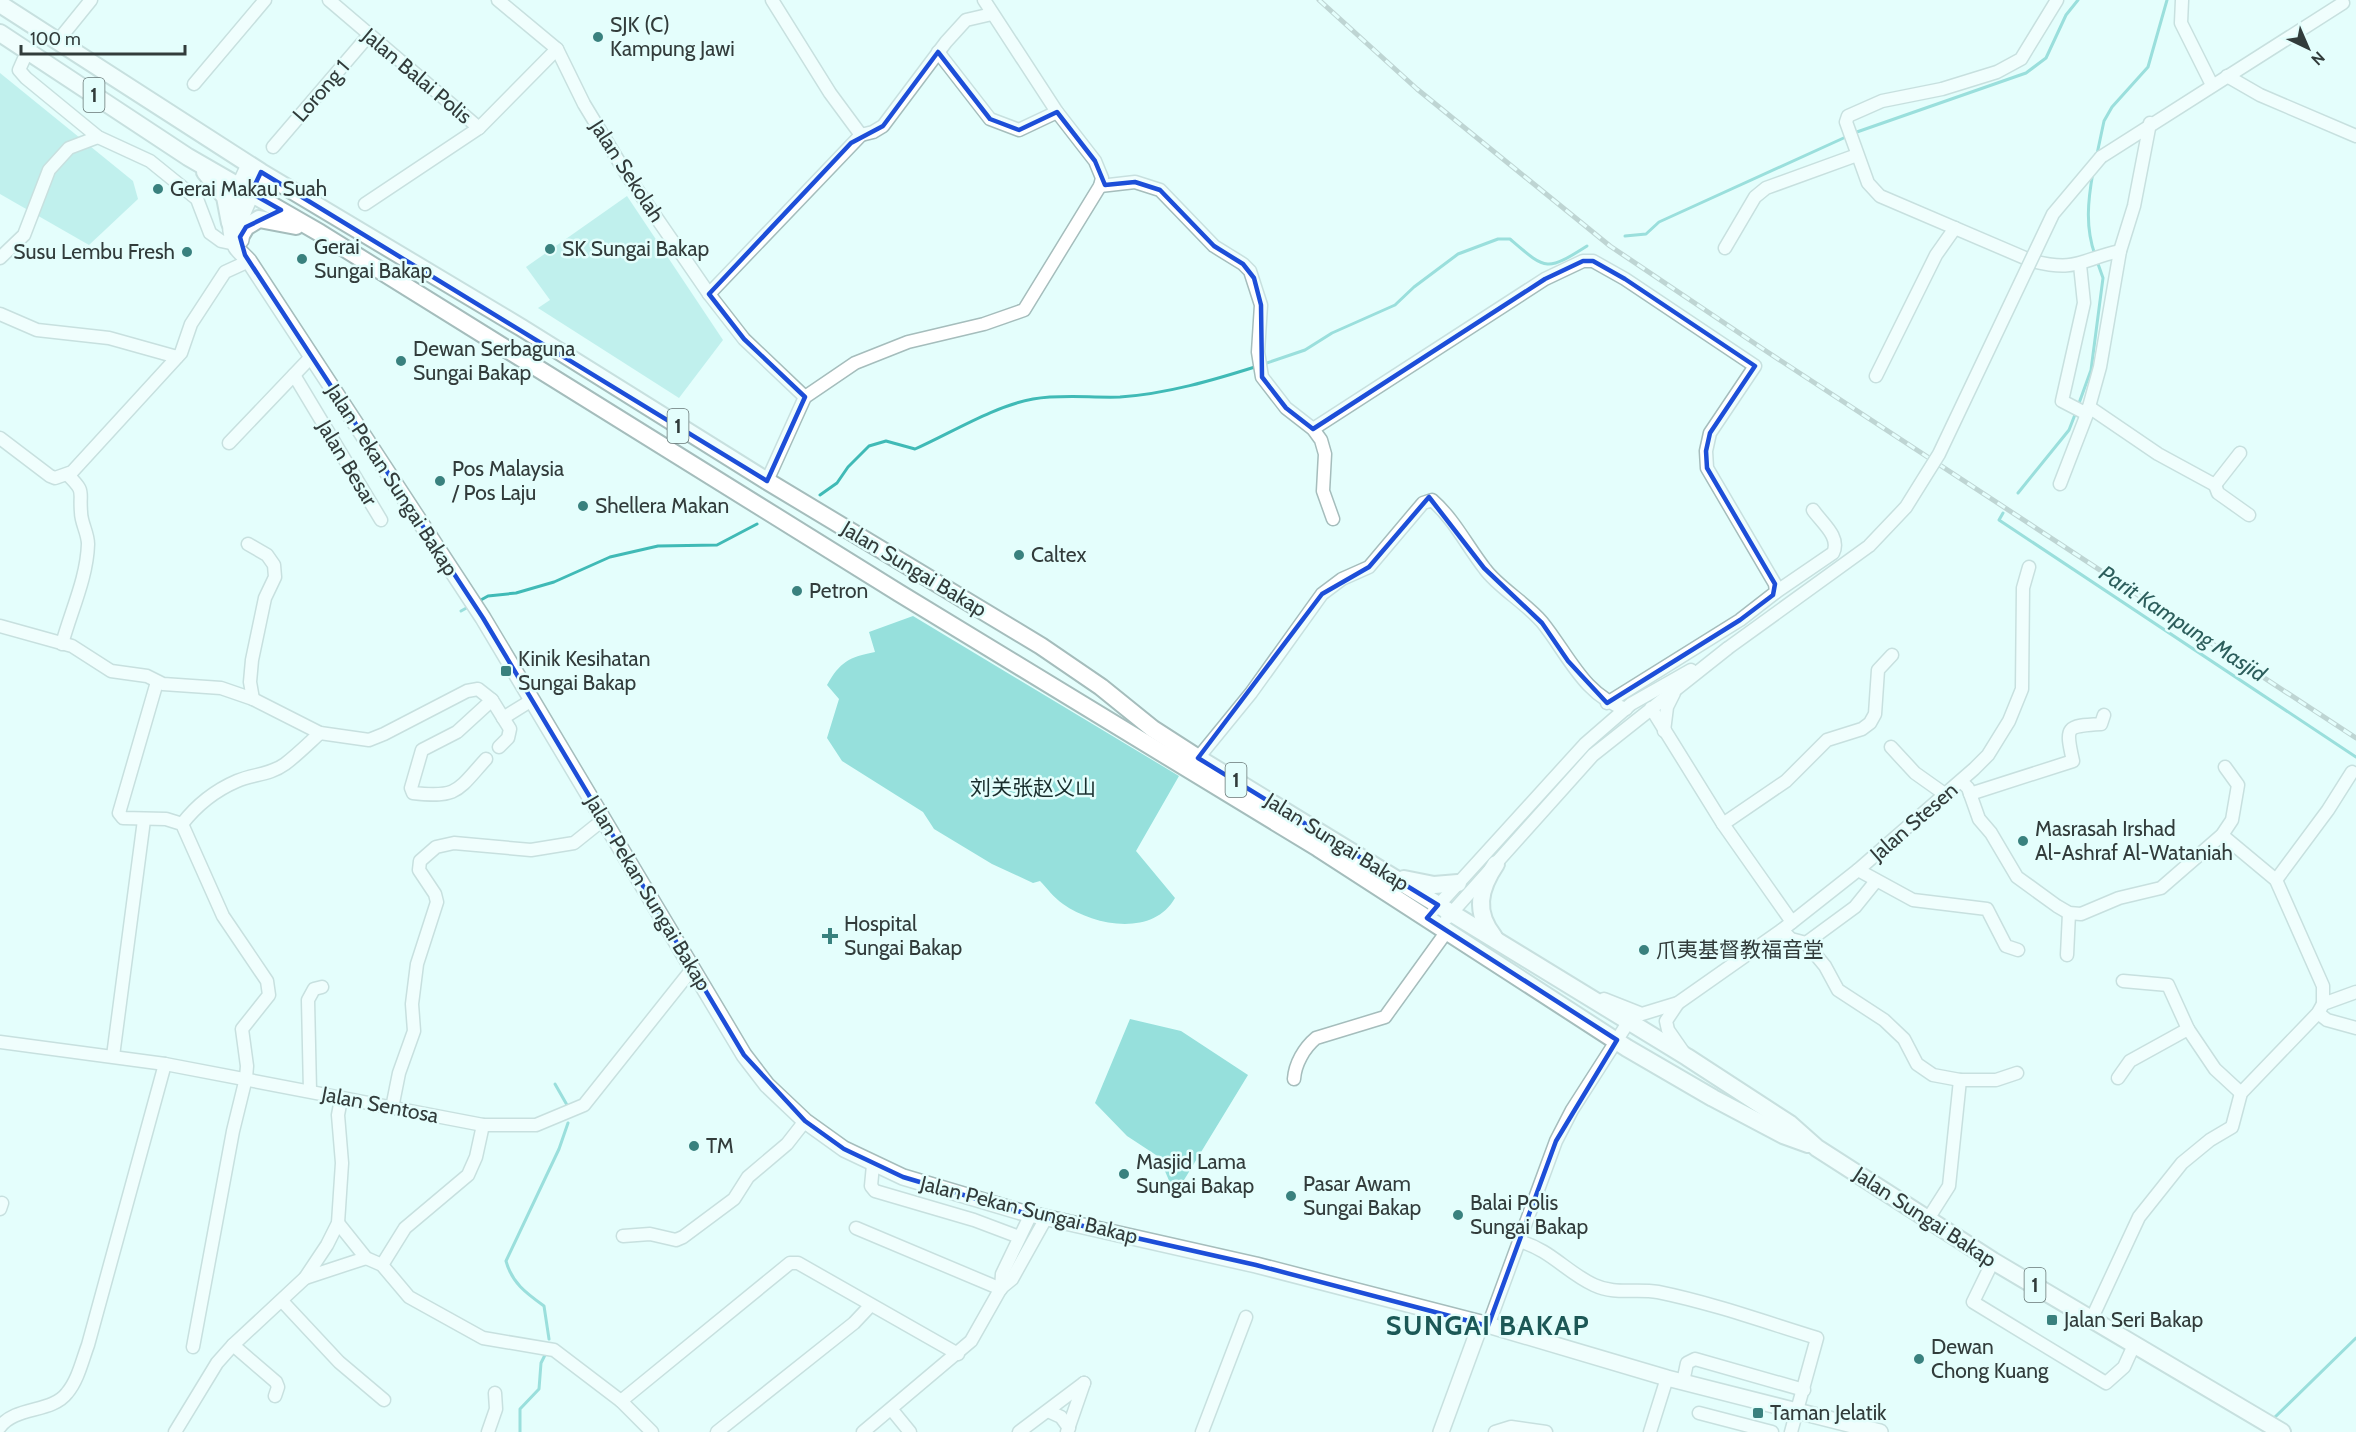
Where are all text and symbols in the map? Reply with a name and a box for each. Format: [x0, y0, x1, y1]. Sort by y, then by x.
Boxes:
place label: SJK (C) Kampung Jawi [610, 12, 735, 61]
scale bar [21, 18, 184, 56]
north arrow [2278, 18, 2338, 78]
street label: Jalan Balai Polis [357, 22, 477, 129]
text: 100 m [30, 28, 81, 50]
marker: SJK (C) Kampung Jawi [591, 30, 605, 44]
text: N [2307, 48, 2329, 69]
street label: Lorong 1 [287, 55, 354, 127]
road number: 1 [84, 78, 104, 112]
street label: Jalan Sekolah [585, 114, 670, 226]
place label: Gerai Makau Suah [170, 176, 327, 201]
marker: Gerai Makau Suah [151, 182, 165, 196]
place label: Gerai Sungai Bakap [314, 234, 432, 283]
place label: SK Sungai Bakap [562, 236, 709, 261]
place label: Susu Lembu Fresh [13, 239, 175, 264]
marker: SK Sungai Bakap [543, 242, 557, 256]
marker: Susu Lembu Fresh [180, 245, 194, 259]
marker: Gerai Sungai Bakap [295, 252, 309, 266]
place label: Dewan Serbaguna Sungai Bakap [413, 336, 575, 385]
marker: Dewan Serbaguna Sungai Bakap [394, 354, 408, 368]
street label: Jalan Pekan Sungai Bakap [321, 378, 464, 580]
road number: 1 [668, 409, 688, 443]
street label: Jalan Besar [312, 415, 383, 510]
place label: Pos Malaysia / Pos Laju [451, 456, 564, 506]
marker: Pos Malaysia / Pos Laju [433, 474, 447, 488]
place label: Shellera Makan [595, 493, 729, 518]
marker: Shellera Makan [576, 499, 590, 513]
street label: Jalan Sungai Bakap [836, 515, 991, 622]
place label: Caltex [1031, 542, 1087, 567]
marker: Caltex [1012, 548, 1026, 562]
water label: Parit Kampung Masjid [2094, 559, 2272, 688]
place label: Petron [809, 578, 868, 603]
marker: Petron [790, 584, 804, 598]
place label: Kinik Kesihatan Sungai Bakap [518, 646, 650, 695]
marker: Kinik Kesihatan Sungai Bakap [499, 664, 513, 678]
road number: 1 [1226, 763, 1246, 797]
park label: 刘关张赵义山 [970, 775, 1096, 800]
street label: Jalan Stesen [1864, 777, 1962, 867]
street label: Jalan Sungai Bakap [1260, 787, 1414, 896]
street label: Jalan Pekan Sungai Bakap [580, 790, 717, 995]
place label: Masrasah Irshad Al-Ashraf Al-Wataniah [2035, 816, 2233, 865]
marker: Masrasah Irshad Al-Ashraf Al-Wataniah [2016, 834, 2030, 848]
place label: Hospital Sungai Bakap [844, 911, 962, 960]
marker: Hospital Sungai Bakap [821, 927, 839, 945]
place label: 爪夷基督教福音堂 [1656, 937, 1824, 962]
marker: 爪夷基督教福音堂 [1637, 943, 1651, 957]
street label: Jalan Sentosa [318, 1081, 441, 1128]
place label: TM [706, 1133, 734, 1158]
marker: TM [687, 1139, 701, 1153]
place label: Masjid Lama Sungai Bakap [1136, 1149, 1254, 1198]
street label: Jalan Sungai Bakap [1848, 1161, 2001, 1272]
marker: Masjid Lama Sungai Bakap [1117, 1167, 1131, 1181]
street label: Jalan Pekan Sungai Bakap [917, 1170, 1141, 1249]
place label: Pasar Awam Sungai Bakap [1303, 1171, 1421, 1220]
marker: Pasar Awam Sungai Bakap [1284, 1189, 1298, 1203]
place label: Balai Polis Sungai Bakap [1470, 1190, 1588, 1239]
marker: Balai Polis Sungai Bakap [1451, 1208, 1465, 1222]
road number: 1 [2024, 1268, 2046, 1302]
place label: Jalan Seri Bakap [2063, 1307, 2203, 1332]
district label: SUNGAI BAKAP [1386, 1309, 1590, 1342]
marker: Jalan Seri Bakap [2045, 1313, 2059, 1327]
place label: Dewan Chong Kuang [1931, 1334, 2049, 1383]
marker: Dewan Chong Kuang [1912, 1352, 1926, 1366]
place label: Taman Jelatik [1770, 1400, 1887, 1425]
marker: Taman Jelatik [1751, 1406, 1765, 1420]

